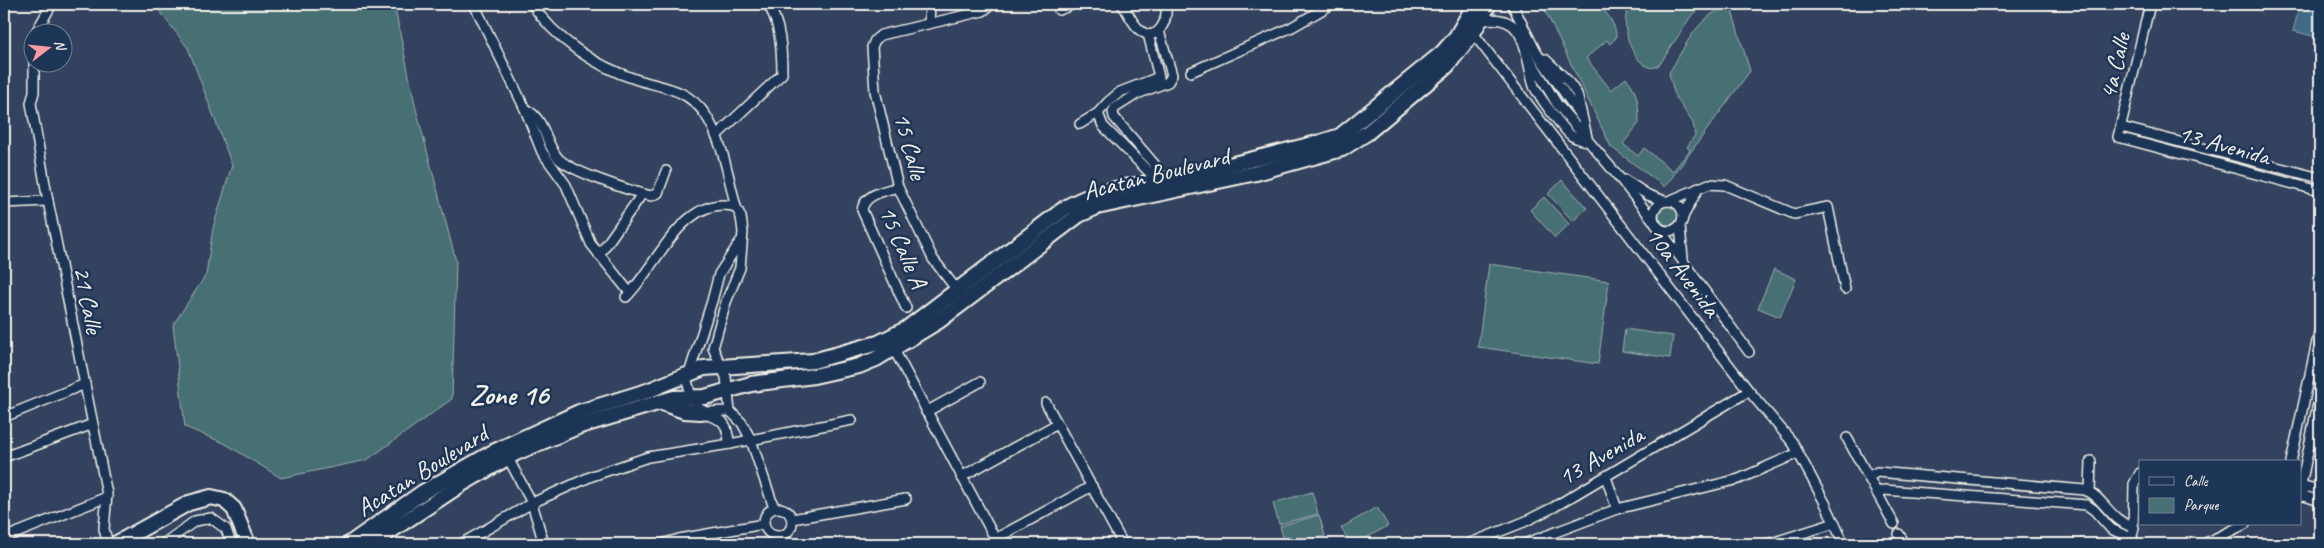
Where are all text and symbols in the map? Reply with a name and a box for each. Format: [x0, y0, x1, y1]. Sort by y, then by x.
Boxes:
north arrow [22, 22, 72, 72]
street label: 4a Calle [2092, 28, 2139, 102]
text: N [51, 38, 70, 53]
street label: 15 Calle [886, 109, 935, 185]
street label: 13 Avenida [2175, 117, 2276, 173]
street label: Acatan Boulevard [1080, 139, 1236, 208]
street label: 15 Calle A [871, 201, 935, 294]
street label: 10a Avenida [1639, 220, 1729, 325]
street label: 21 Calle [66, 264, 111, 338]
district label: Zone 16 [470, 377, 550, 412]
street label: Acatan Boulevard [350, 416, 497, 524]
street label: 13 Avenida [1553, 417, 1652, 493]
legend [2139, 460, 2302, 526]
text: Calle [2184, 472, 2209, 491]
text: Parque [2184, 496, 2220, 515]

